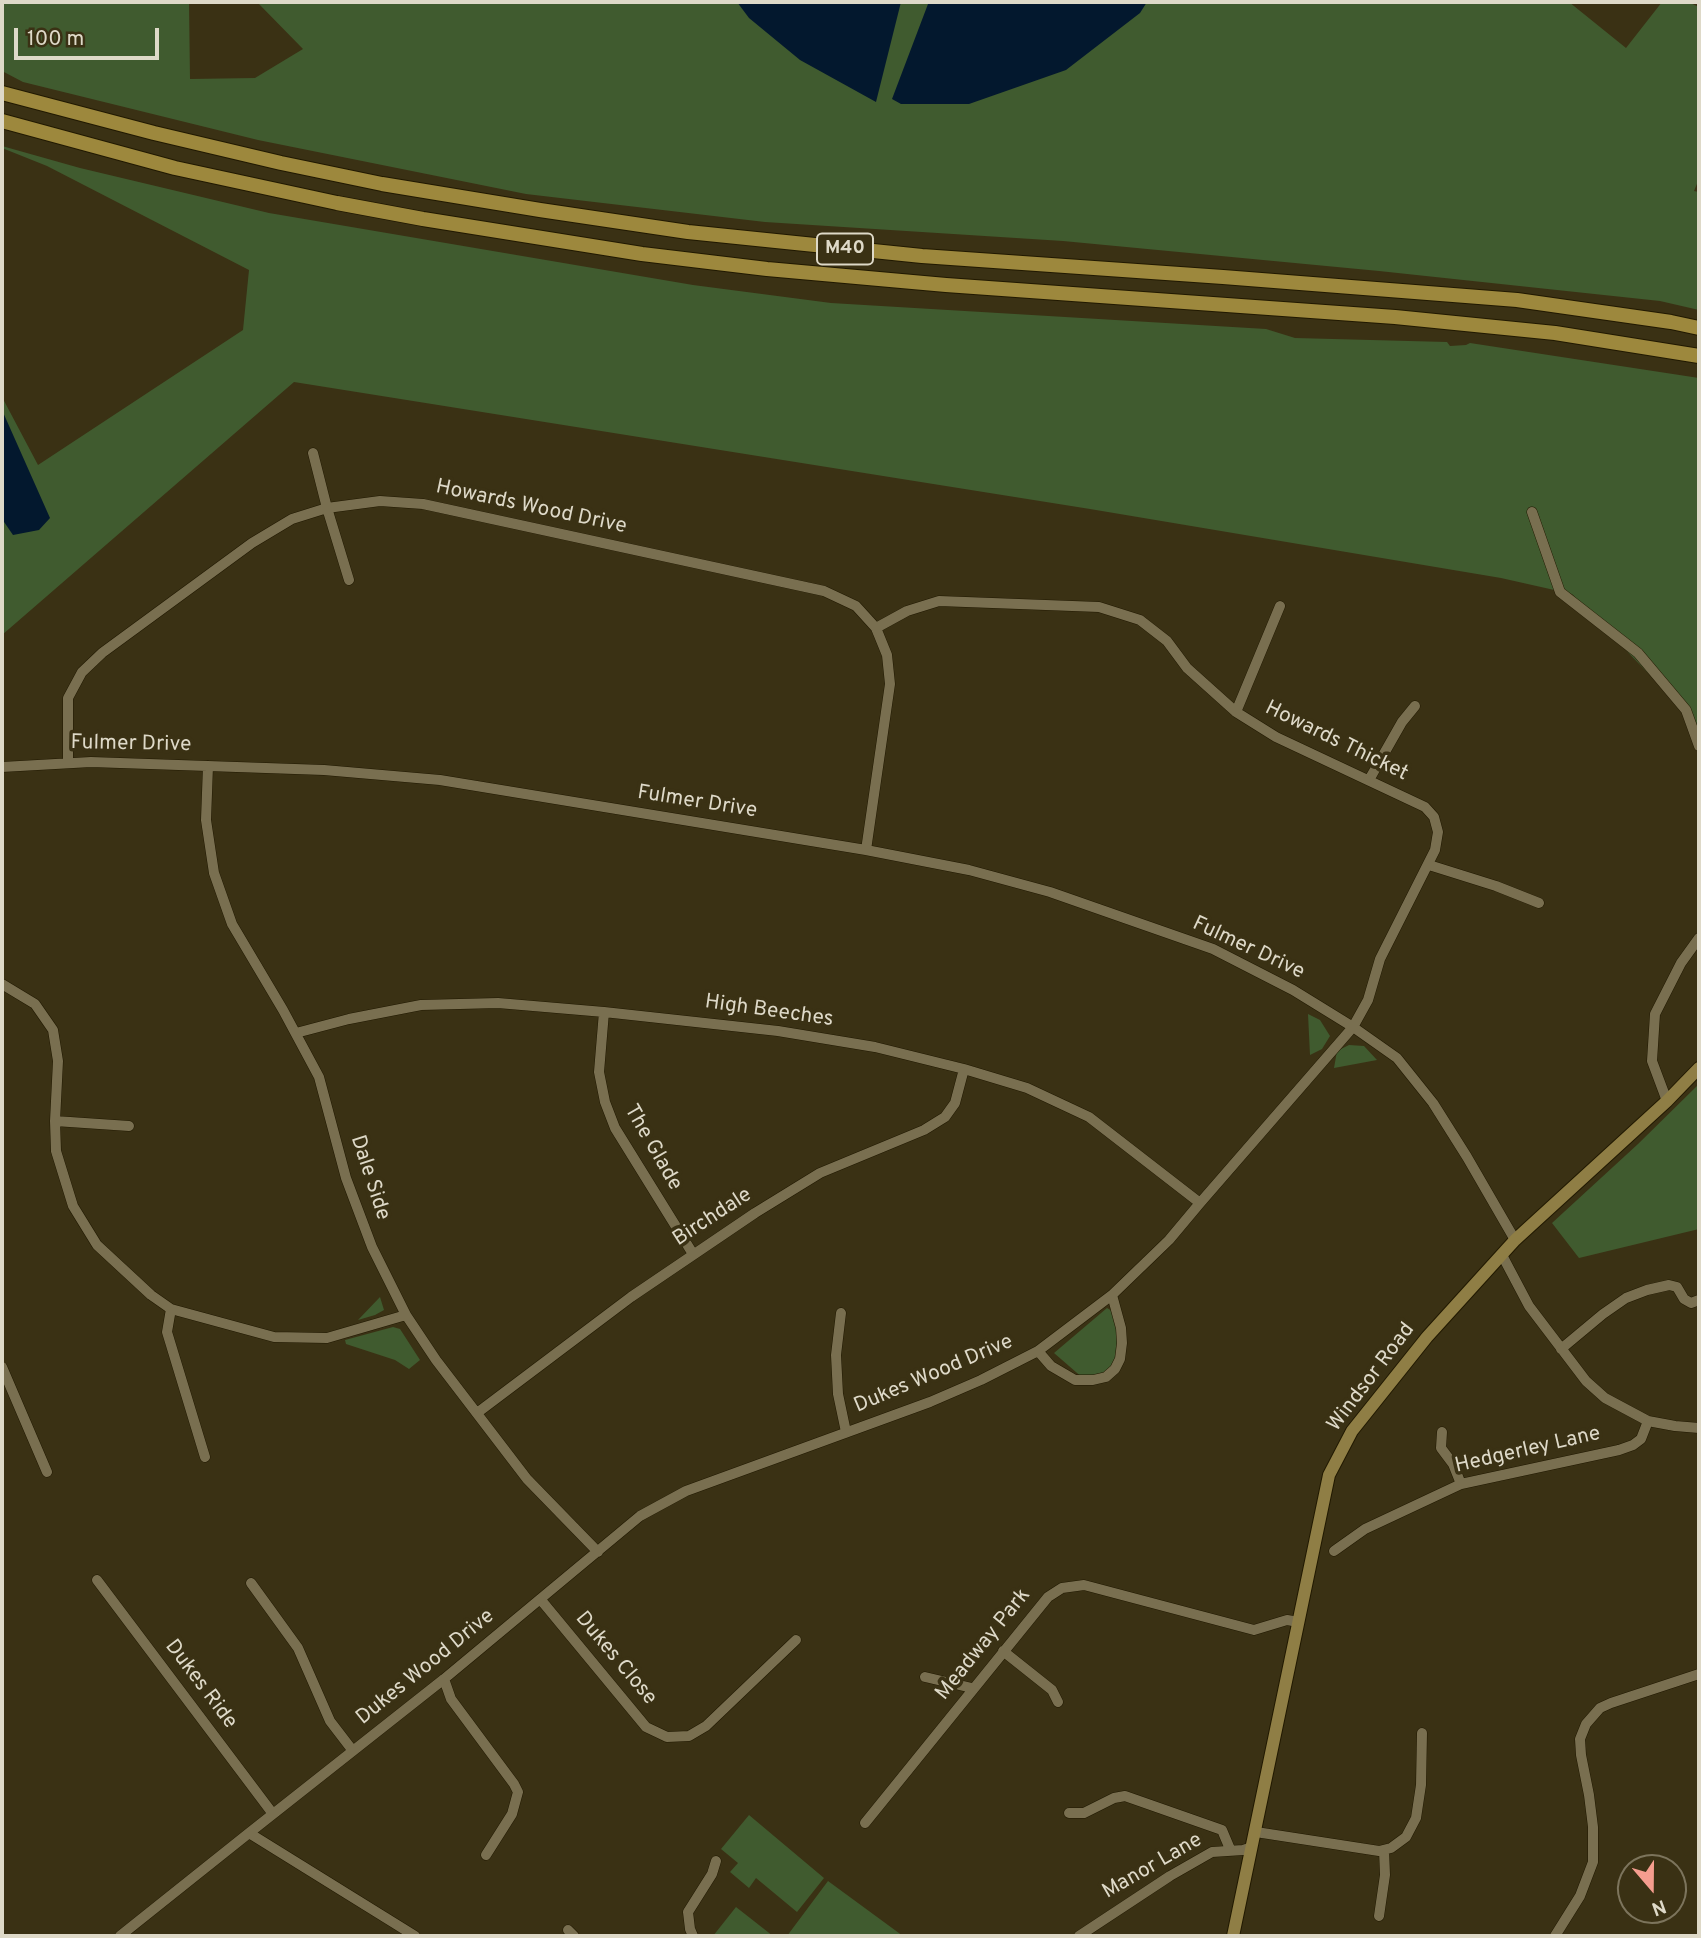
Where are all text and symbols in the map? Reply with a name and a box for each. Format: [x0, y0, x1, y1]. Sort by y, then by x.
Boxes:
scale bar [18, 14, 163, 58]
text: 100 m [27, 26, 84, 53]
road number: M40 [817, 233, 873, 264]
street label: Howards Wood Drive [433, 475, 629, 541]
street label: Howards Thicket [1260, 696, 1412, 788]
street label: Fulmer Drive [70, 731, 192, 759]
street label: Fulmer Drive [635, 781, 759, 825]
street label: Fulmer Drive [1188, 912, 1308, 986]
street label: High Beeches [703, 991, 835, 1033]
street label: The Glade [617, 1101, 687, 1195]
street label: Dale Side [343, 1132, 395, 1224]
street label: Birchdale [669, 1183, 757, 1253]
street label: Windsor Road [1323, 1319, 1421, 1437]
street label: Dukes Wood Drive [851, 1330, 1017, 1420]
street label: Hedgerley Lane [1453, 1422, 1603, 1480]
street label: Meadway Park [931, 1584, 1037, 1706]
street label: Dukes Wood Drive [352, 1605, 500, 1731]
street label: Dukes Close [569, 1607, 661, 1711]
street label: Dukes Ride [158, 1636, 242, 1734]
street label: Manor Lane [1099, 1828, 1207, 1906]
north arrow [1617, 1854, 1687, 1924]
text: N [1648, 1893, 1669, 1920]

